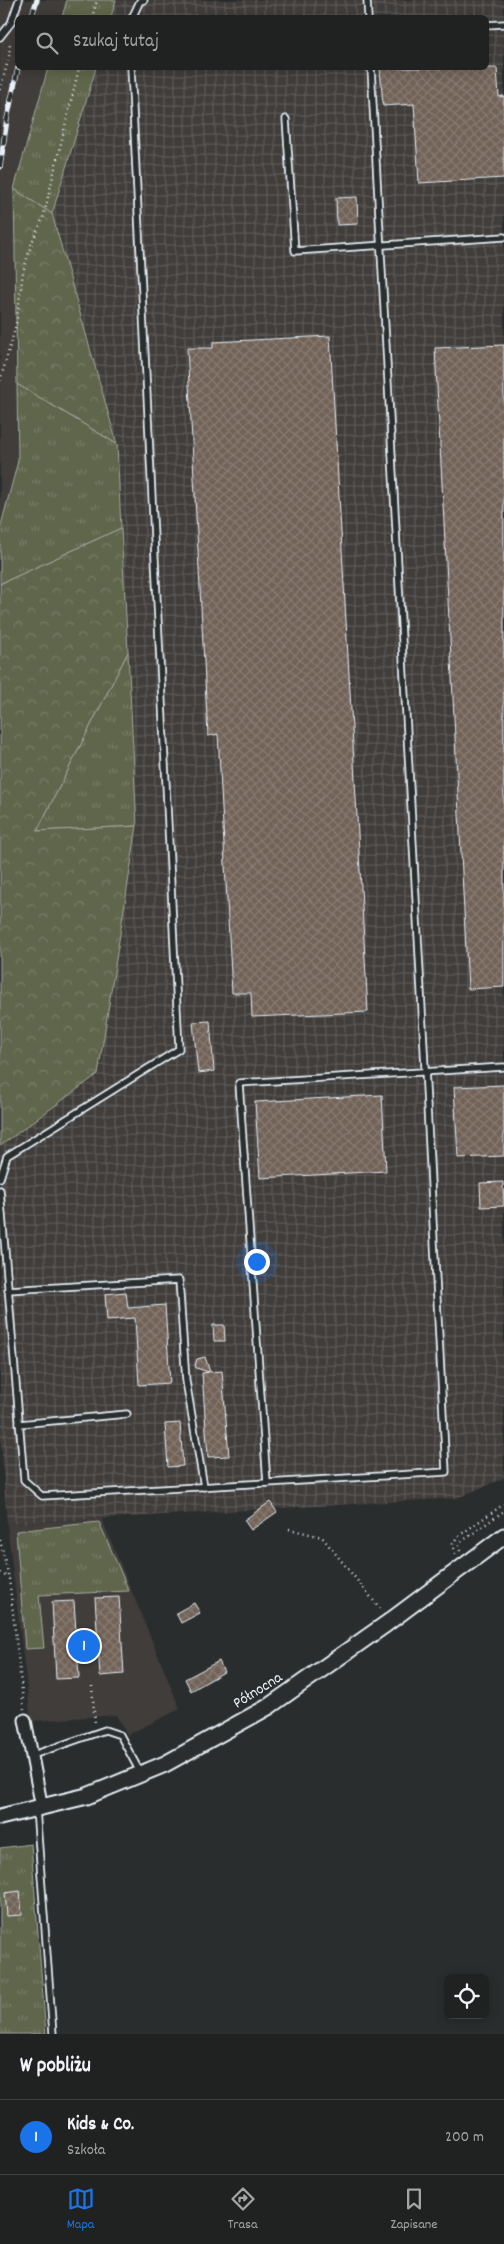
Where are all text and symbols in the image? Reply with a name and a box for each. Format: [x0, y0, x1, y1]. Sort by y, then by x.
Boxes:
search box [15, 15, 489, 70]
icon: search [33, 29, 61, 57]
text: Szukaj tutaj [73, 29, 159, 56]
your location [244, 1249, 270, 1275]
pin: 1 [68, 1627, 100, 1665]
street label: Północna [229, 1667, 288, 1715]
map controls [444, 1974, 489, 2019]
button: locate [444, 1974, 489, 2019]
text: W pobliżu [20, 2052, 91, 2082]
text: Kids & Co. [67, 2112, 134, 2139]
text: 1 [34, 2126, 38, 2149]
text: 200 m [445, 2126, 484, 2149]
text: Szkoła [67, 2139, 105, 2162]
tab: Mapa [67, 2185, 95, 2235]
tab: Trasa [228, 2185, 257, 2235]
tab: Zapisane [391, 2185, 437, 2235]

